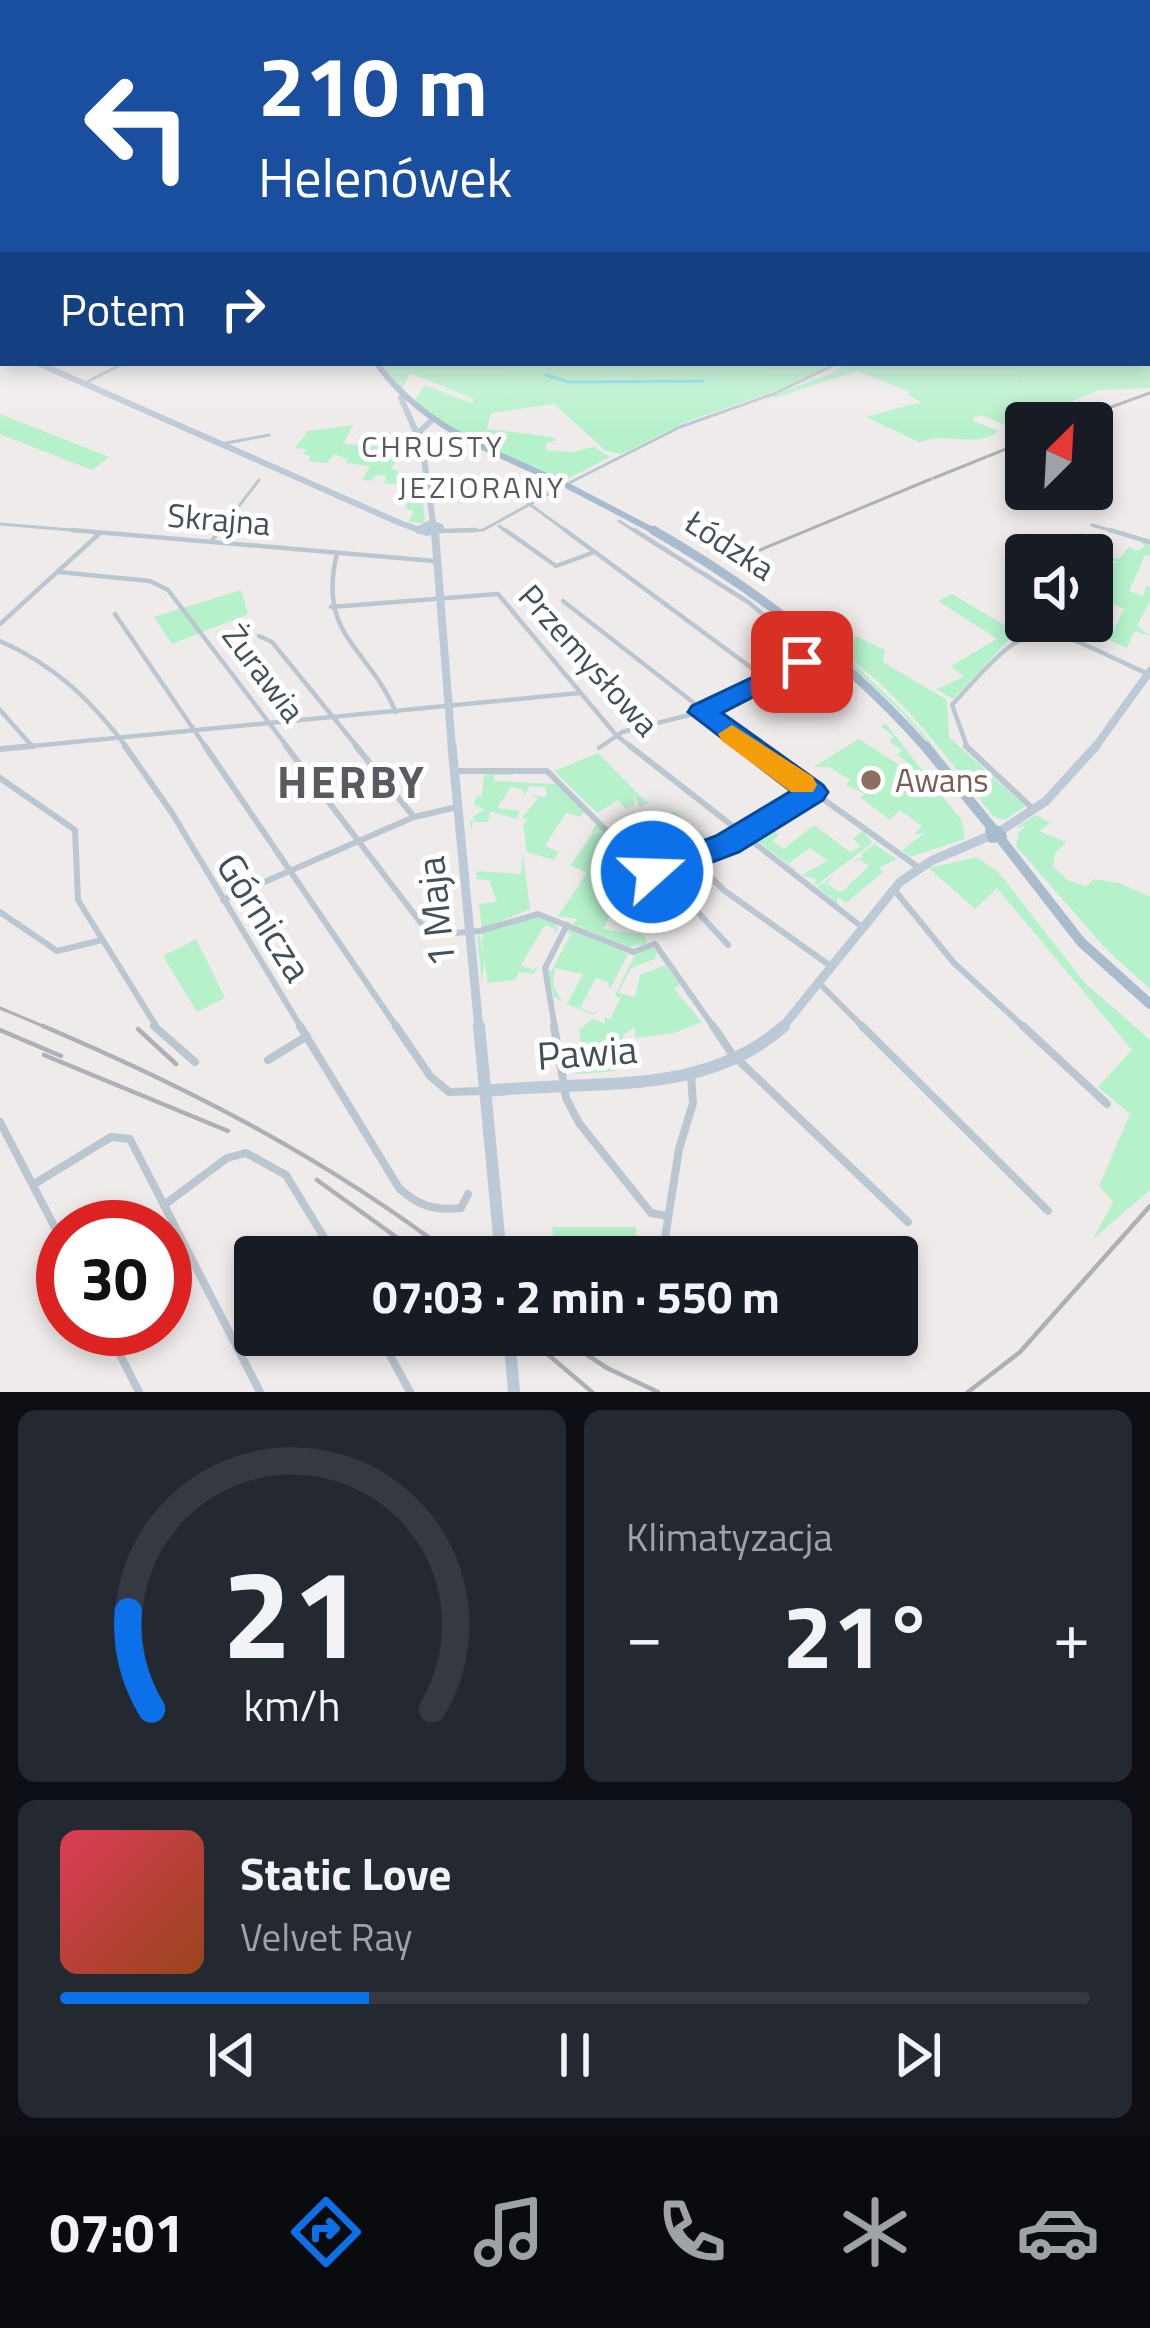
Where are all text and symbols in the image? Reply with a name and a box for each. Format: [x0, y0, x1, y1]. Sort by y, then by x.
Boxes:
text: 210 m [258, 21, 488, 149]
icon: left [60, 48, 216, 204]
text: Helenówek [258, 136, 512, 218]
text: Potem [60, 275, 186, 343]
icon: right [210, 276, 276, 342]
north arrow [1005, 402, 1113, 510]
map controls [1005, 402, 1113, 642]
district label: CHRUSTY [361, 423, 505, 469]
district label: JEZIORANY [398, 464, 566, 510]
street label: Skrajna [165, 490, 273, 548]
street label: Łódzka [674, 497, 785, 593]
button: sound [1005, 534, 1113, 642]
street label: Przemysłowa [507, 573, 671, 747]
pin [751, 611, 853, 713]
street label: Żurawia [210, 613, 318, 733]
icon: arrive [769, 629, 835, 695]
district label: HERBY [277, 747, 427, 815]
place label: Awans [895, 755, 989, 805]
marker: Awans [858, 767, 884, 793]
position arrow [589, 809, 715, 935]
street label: Górnicza [202, 841, 328, 993]
street label: 1 Maja [400, 854, 470, 970]
street label: Pawia [535, 1019, 639, 1085]
speed limit sign: 30 [36, 1200, 192, 1356]
text: 07:03 · 2 min · 550 m [372, 1262, 780, 1330]
text: Klimatyzacja [626, 1507, 833, 1566]
text: 21 [222, 1517, 362, 1706]
text: 21° [782, 1566, 934, 1703]
text: − [626, 1584, 663, 1685]
text: + [1053, 1584, 1090, 1685]
text: km/h [243, 1672, 341, 1738]
text: Static Love [240, 1839, 452, 1907]
text: Velvet Ray [240, 1907, 413, 1966]
icon: previous [199, 2022, 265, 2088]
icon: pause [542, 2022, 608, 2088]
icon: next [885, 2022, 951, 2088]
icon: directions [284, 2190, 368, 2274]
icon: music [467, 2190, 551, 2274]
icon: phone [650, 2190, 734, 2274]
icon: climate [833, 2190, 917, 2274]
icon: car [1016, 2190, 1100, 2274]
text: 07:01 [50, 2191, 184, 2273]

